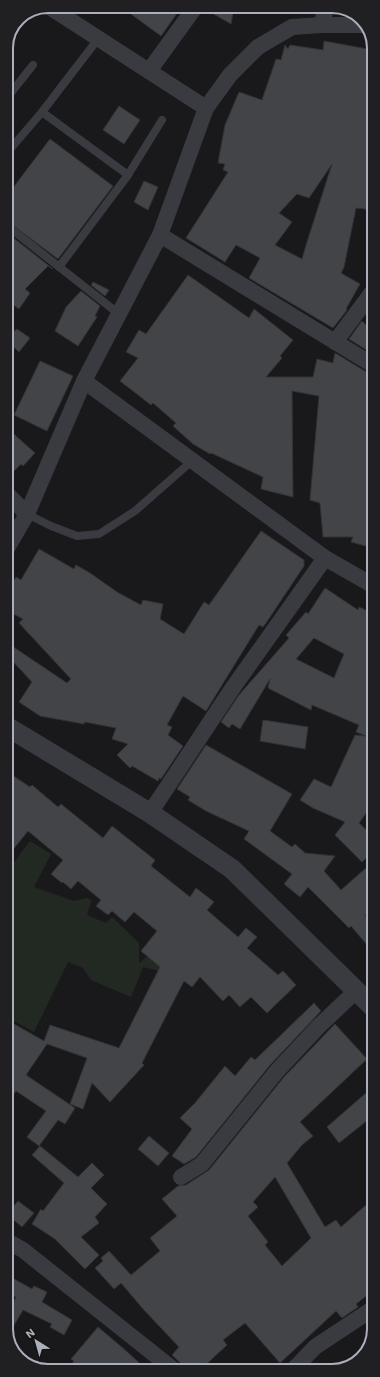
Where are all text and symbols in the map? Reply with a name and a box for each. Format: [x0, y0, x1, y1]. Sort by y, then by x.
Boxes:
north arrow [16, 1321, 56, 1361]
text: N [23, 1326, 37, 1341]

